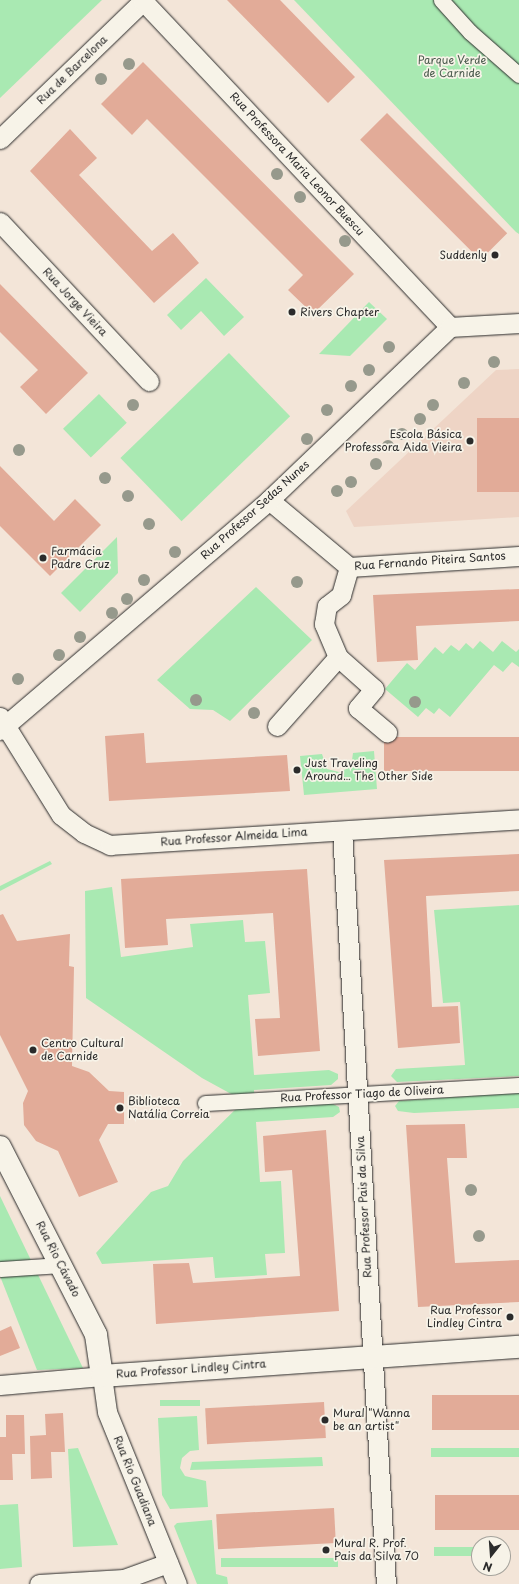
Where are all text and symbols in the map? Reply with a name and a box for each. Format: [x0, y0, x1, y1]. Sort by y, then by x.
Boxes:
street label: Rua de Barcelona [34, 33, 110, 107]
park label: Parque Verde de Carnide [417, 54, 487, 80]
street label: Rua Professora Maria Leonor Buescu [226, 89, 368, 239]
place label: Suddenly [440, 248, 487, 262]
marker: Suddenly [490, 250, 500, 260]
street label: Rua Jorge Vieira [40, 265, 110, 339]
place label: Rivers Chapter [300, 305, 379, 319]
marker: Rivers Chapter [287, 307, 297, 317]
place label: Escola Básica Professora Aida Vieira [344, 428, 462, 454]
marker: Escola Básica Professora Aida Vieira [465, 436, 475, 446]
street label: Rua Professor Sedas Nunes [197, 457, 313, 563]
place label: Farmácia Padre Cruz [51, 545, 109, 571]
street label: Rua Fernando Piteira Santos [354, 549, 506, 573]
marker: Farmácia Padre Cruz [38, 553, 48, 563]
place label: Just Traveling Around… The Other Side [305, 757, 433, 783]
marker: Just Traveling Around… The Other Side [292, 765, 302, 775]
street label: Rua Professor Almeida Lima [159, 825, 309, 849]
place label: Centro Cultural de Carnide [41, 1037, 124, 1063]
marker: Centro Cultural de Carnide [28, 1045, 38, 1055]
street label: Rua Professor Tiago de Oliveira [279, 1083, 445, 1105]
place label: Biblioteca Natália Correia [128, 1095, 211, 1121]
marker: Biblioteca Natália Correia [115, 1103, 125, 1113]
street label: Rua Professor Pais da Silva [354, 1135, 374, 1279]
street label: Rua Rio Cávado [33, 1218, 83, 1300]
place label: Rua Professor Lindley Cintra [427, 1304, 502, 1330]
marker: Rua Professor Lindley Cintra [505, 1312, 515, 1322]
street label: Rua Professor Lindley Cintra [115, 1357, 267, 1381]
place label: Mural "Wanna be an artist" [333, 1407, 410, 1433]
marker: Mural "Wanna be an artist" [320, 1415, 330, 1425]
street label: Rua Rio Guadiana [111, 1433, 159, 1529]
north arrow [471, 1536, 511, 1576]
place label: Mural R. Prof. Pais da Silva 70 [334, 1537, 419, 1563]
marker: Mural R. Prof. Pais da Silva 70 [321, 1545, 331, 1555]
text: N [481, 1558, 494, 1576]

